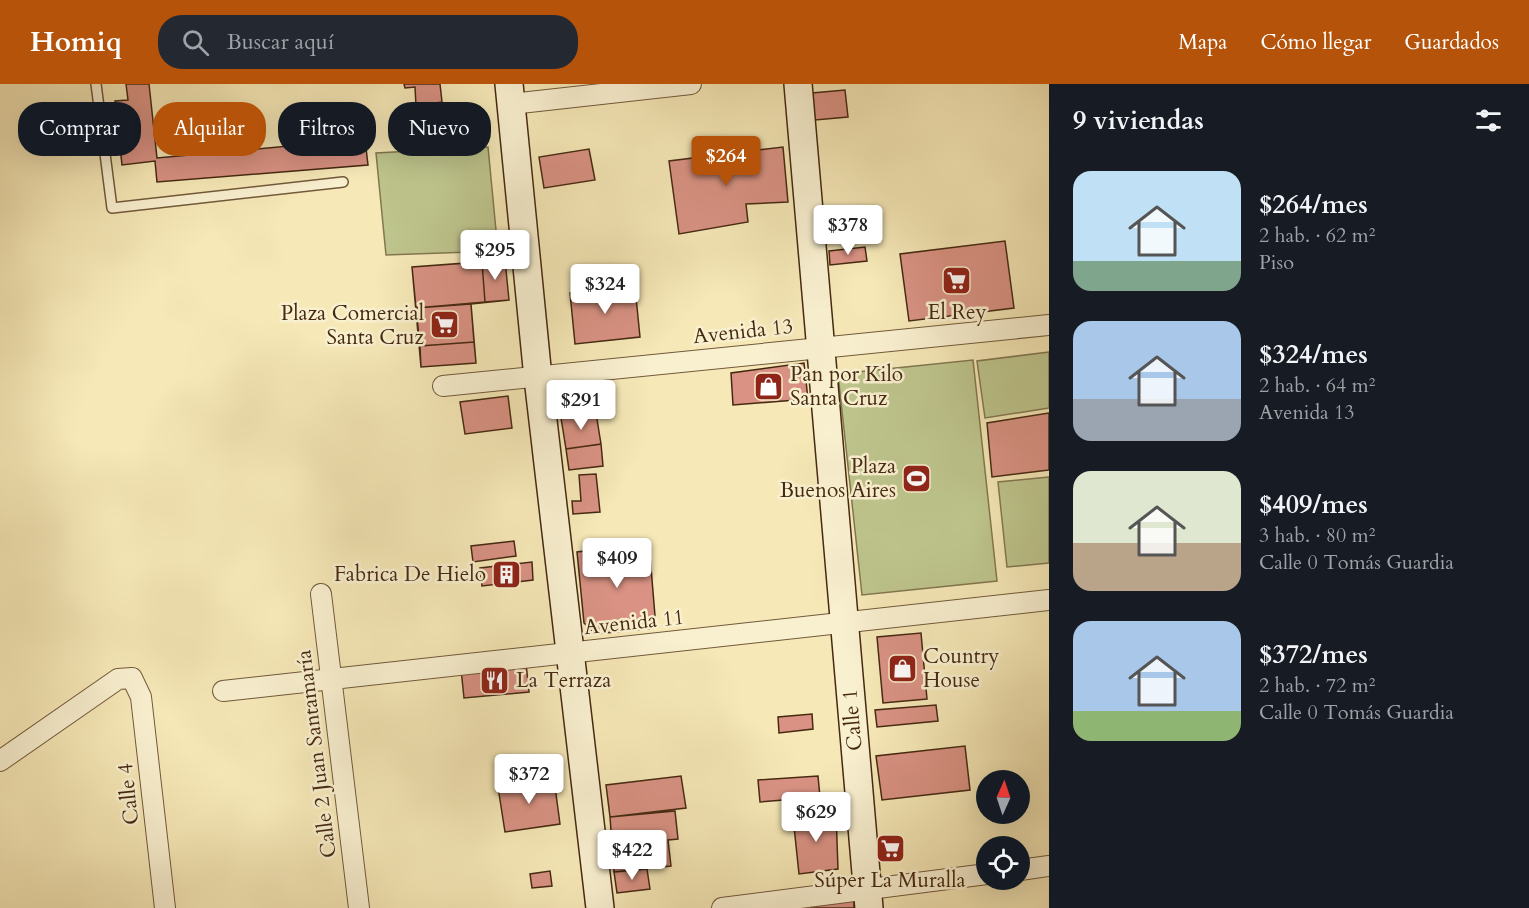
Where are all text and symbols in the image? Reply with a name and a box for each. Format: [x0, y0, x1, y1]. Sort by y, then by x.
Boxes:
search box [158, 15, 578, 69]
text: Homiq [30, 23, 122, 61]
icon: search [179, 26, 212, 59]
text: Buscar aquí [227, 27, 334, 57]
text: Mapa [1178, 28, 1227, 57]
text: Cómo llegar [1260, 28, 1371, 57]
text: Guardados [1404, 28, 1499, 57]
chip: Comprar [18, 102, 141, 156]
chip: Alquilar [153, 102, 266, 156]
chip: Filtros [278, 102, 376, 156]
chip: Nuevo [388, 102, 491, 156]
text: 9 viviendas [1073, 103, 1204, 138]
icon: filters [1472, 104, 1505, 137]
pin: $264 [690, 136, 762, 187]
text: $264 [706, 142, 746, 169]
text: $264/mes [1259, 187, 1368, 222]
icon: home [1121, 195, 1193, 267]
pin: $378 [812, 205, 884, 256]
text: $378 [828, 211, 868, 238]
text: 2 hab. · 62 m² [1259, 222, 1375, 249]
pin: $295 [459, 230, 531, 281]
text: $295 [475, 236, 515, 263]
text: Piso [1259, 249, 1294, 276]
pin: $324 [569, 264, 641, 315]
supermarket icon: El Rey [941, 265, 973, 297]
text: $324 [585, 270, 625, 297]
place label: El Rey [927, 298, 987, 327]
place label: Plaza Comercial Santa Cruz [281, 299, 425, 352]
supermarket icon: Plaza Comercial Santa Cruz [429, 309, 461, 341]
street label: Avenida 13 [692, 312, 794, 351]
text: $324/mes [1259, 337, 1368, 372]
icon: home [1121, 345, 1193, 417]
place label: Pan por Kilo Santa Cruz [790, 360, 903, 413]
shop icon: Pan por Kilo Santa Cruz [753, 370, 785, 402]
text: 2 hab. · 64 m² [1259, 372, 1375, 399]
pin: $291 [545, 380, 617, 431]
text: $291 [561, 386, 601, 413]
text: Avenida 13 [1259, 399, 1355, 426]
place label: Plaza Buenos Aires [780, 452, 896, 505]
sports icon: Plaza Buenos Aires [901, 462, 933, 494]
text: $409/mes [1259, 487, 1368, 522]
icon: home [1121, 495, 1193, 567]
text: 3 hab. · 80 m² [1259, 522, 1375, 549]
pin: $409 [581, 538, 653, 589]
text: $409 [597, 544, 637, 571]
text: Calle 0 Tomás Guardia [1259, 549, 1454, 576]
building icon: Fabrica De Hielo [491, 558, 523, 590]
place label: Fabrica De Hielo [334, 560, 486, 589]
street label: Avenida 11 [583, 603, 685, 642]
text: $372/mes [1259, 637, 1368, 672]
place label: Country House [923, 642, 999, 695]
icon: home [1121, 645, 1193, 717]
street label: Calle 2 Juan Santamaría [289, 648, 344, 860]
shop icon: Country House [886, 652, 918, 684]
restaurant icon: La Terraza [479, 664, 511, 696]
place label: La Terraza [516, 666, 611, 695]
text: 2 hab. · 72 m² [1259, 672, 1375, 699]
street label: Calle 1 [835, 688, 870, 752]
text: Calle 0 Tomás Guardia [1259, 699, 1454, 726]
pin: $372 [493, 754, 565, 805]
text: $372 [509, 760, 549, 787]
street label: Calle 4 [111, 761, 146, 826]
north arrow [976, 770, 1030, 824]
map controls [976, 770, 1030, 890]
pin: $629 [780, 792, 852, 843]
text: $629 [796, 798, 836, 825]
pin: $422 [596, 830, 668, 881]
supermarket icon: Súper La Muralla [874, 833, 906, 865]
text: $422 [612, 836, 652, 863]
button: locate [976, 836, 1030, 890]
place label: Súper La Muralla [814, 866, 966, 895]

